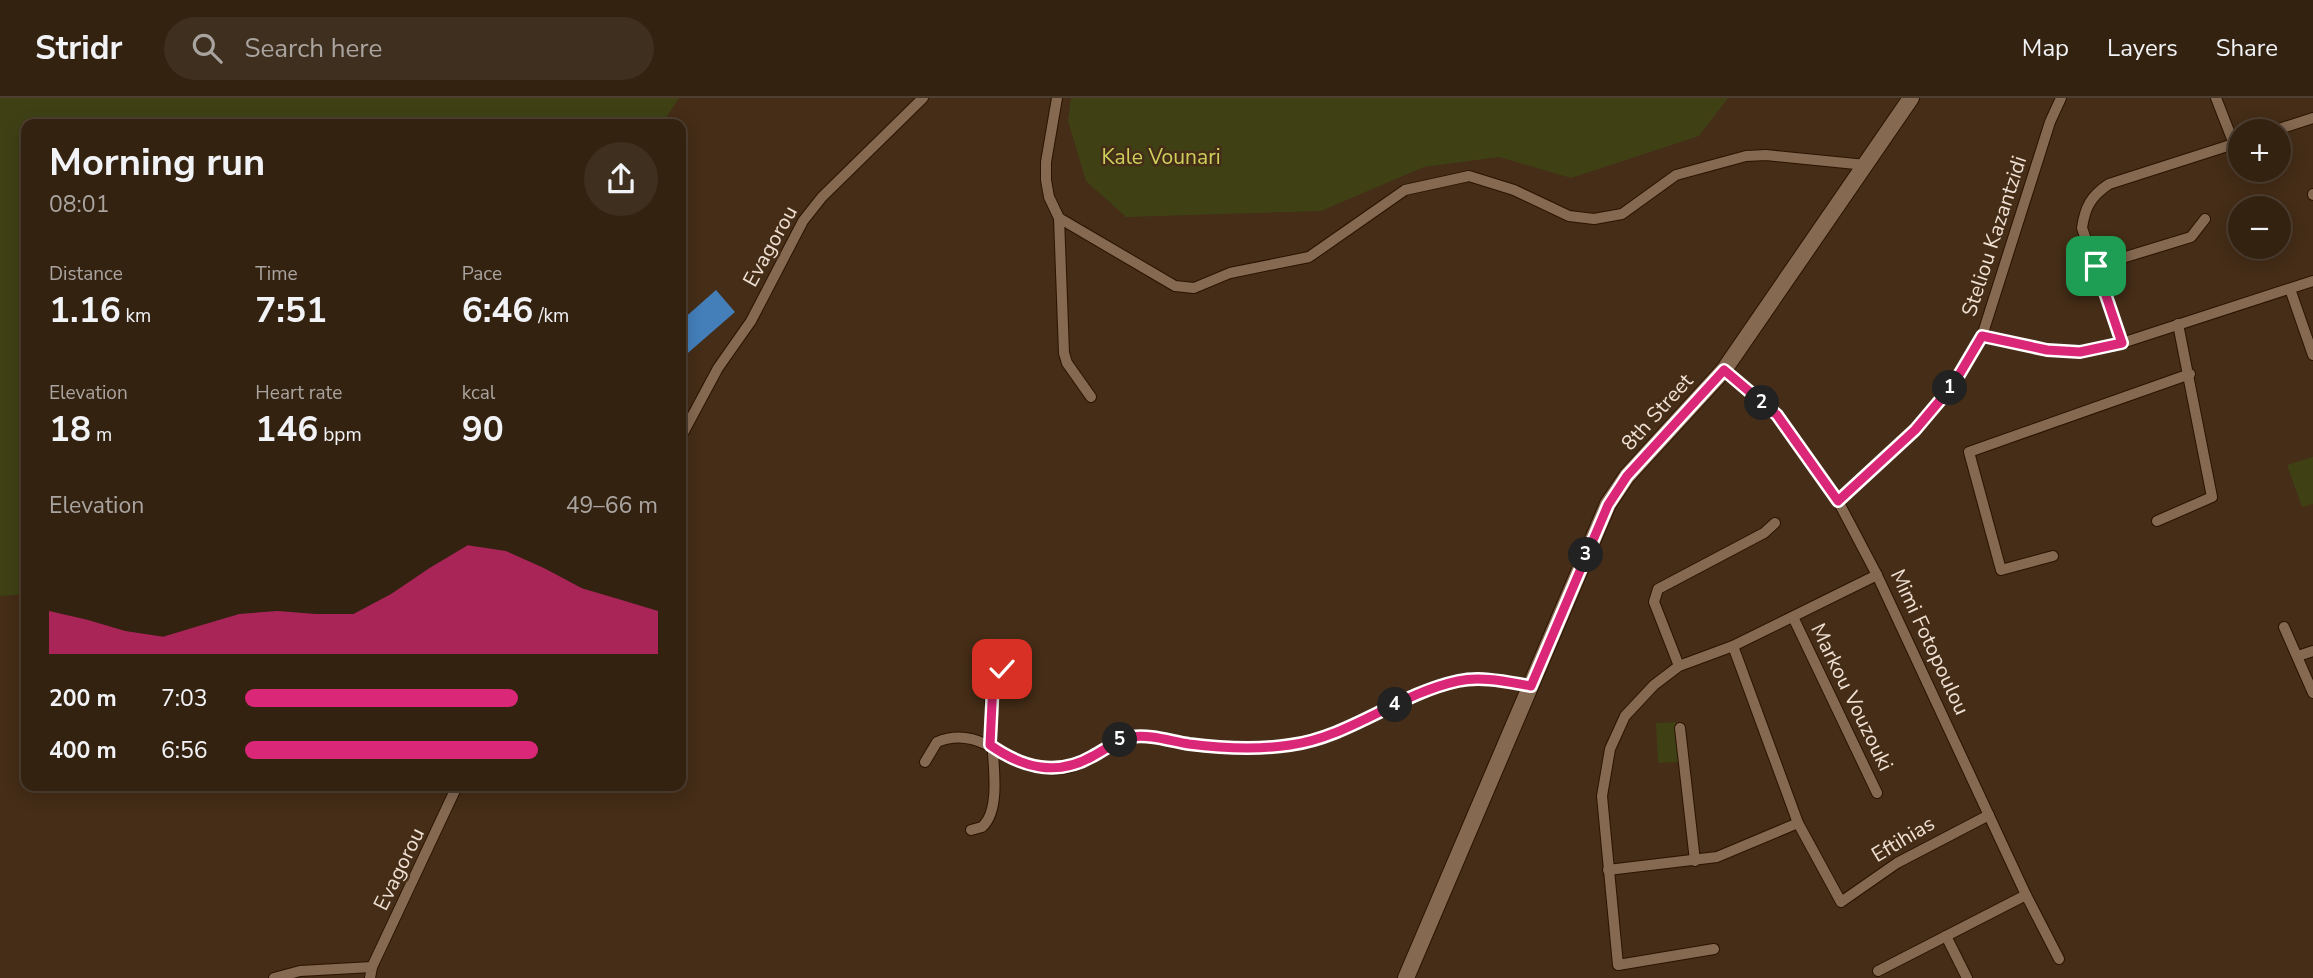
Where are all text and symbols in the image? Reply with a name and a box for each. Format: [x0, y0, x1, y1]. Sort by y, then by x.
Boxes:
search box [164, 17, 654, 80]
text: Stridr [35, 26, 122, 71]
icon: search [188, 29, 226, 67]
text: Search here [244, 31, 382, 66]
text: Map [2022, 32, 2069, 64]
text: Layers [2107, 32, 2178, 64]
text: Share [2216, 32, 2278, 64]
map controls [2228, 119, 2291, 259]
button: + [2228, 119, 2291, 182]
text: Morning run [49, 137, 265, 188]
button: share [584, 142, 658, 216]
park label: Kale Vounari [1101, 143, 1221, 171]
street label: Steliou Kazantzidi [1955, 152, 2033, 320]
text: 08:01 [49, 189, 109, 220]
button: − [2228, 196, 2291, 259]
street label: Evagorou [736, 200, 804, 292]
pin [2066, 236, 2126, 296]
icon: arrive [2077, 247, 2115, 285]
text: Distance [49, 261, 123, 287]
text: Time [255, 261, 298, 287]
text: Pace [462, 261, 502, 287]
text: 1.16 [49, 287, 121, 334]
text: 7:51 [255, 287, 327, 334]
text: 6:46 [462, 287, 533, 334]
text: km [121, 303, 151, 329]
text: /km [533, 303, 569, 329]
street label: 8th Street [1615, 367, 1699, 457]
pin: 1 [1932, 370, 1968, 406]
text: 1 [1944, 374, 1955, 400]
text: Elevation [49, 380, 128, 406]
text: Heart rate [255, 380, 342, 406]
text: kcal [462, 380, 495, 406]
pin: 2 [1744, 386, 1780, 420]
text: 2 [1756, 389, 1767, 415]
text: 18 [49, 406, 91, 453]
text: 146 [255, 406, 318, 453]
text: 90 [462, 406, 504, 453]
text: m [91, 422, 112, 448]
text: bpm [318, 422, 362, 448]
text: Elevation [49, 490, 144, 521]
text: 49–66 m [566, 490, 658, 521]
pin: 3 [1568, 538, 1604, 573]
text: 3 [1580, 541, 1591, 567]
street label: Mimi Fotopoulou [1884, 565, 1976, 719]
street label: Markou Vouzouki [1804, 619, 1900, 775]
pin [972, 639, 1032, 699]
icon: check [983, 650, 1021, 688]
text: 200 m [49, 683, 117, 714]
text: 7:03 [161, 683, 208, 714]
pin: 4 [1378, 688, 1412, 722]
text: 4 [1389, 691, 1400, 717]
pin: 5 [1102, 722, 1138, 758]
text: 5 [1114, 726, 1125, 752]
text: 400 m [49, 735, 117, 766]
text: 6:56 [161, 735, 208, 766]
street label: Eftihias [1866, 809, 1940, 869]
street label: Evagorou [367, 823, 431, 915]

